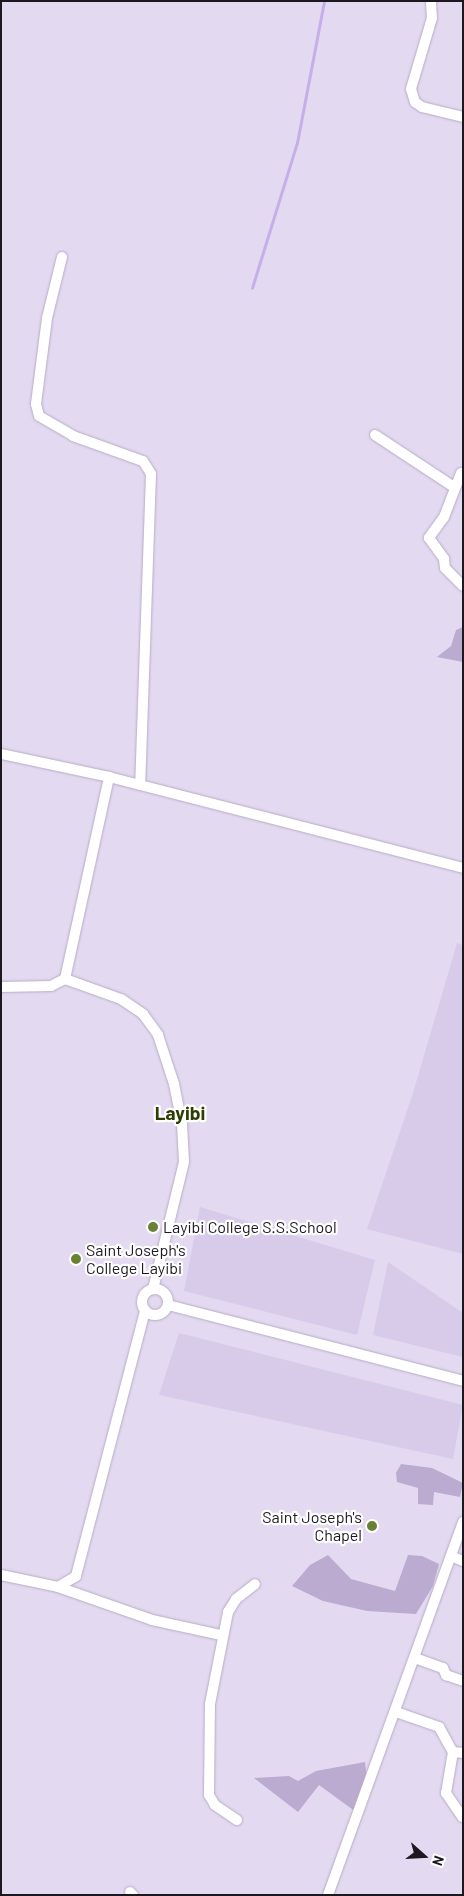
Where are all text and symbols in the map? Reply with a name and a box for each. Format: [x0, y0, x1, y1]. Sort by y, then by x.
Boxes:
district label: Layibi [155, 1102, 205, 1124]
place label: Layibi College S.S.School [163, 1217, 337, 1237]
marker: Layibi College S.S.School [147, 1221, 159, 1233]
place label: Saint Joseph's College Layibi [86, 1240, 186, 1278]
marker: Saint Joseph's College Layibi [70, 1253, 82, 1265]
place label: Saint Joseph's Chapel [262, 1507, 362, 1545]
marker: Saint Joseph's Chapel [366, 1520, 378, 1532]
north arrow [399, 1831, 449, 1881]
text: N [429, 1854, 448, 1868]

